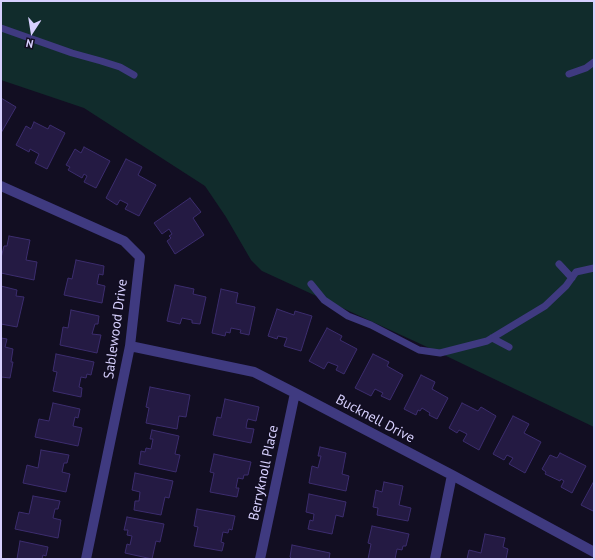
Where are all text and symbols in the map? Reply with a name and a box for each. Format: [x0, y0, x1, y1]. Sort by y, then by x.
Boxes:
north arrow [12, 12, 52, 52]
text: N [25, 36, 35, 51]
street label: Sablewood Drive [101, 278, 131, 380]
street label: Bucknell Drive [333, 391, 417, 447]
street label: Berryknoll Place [246, 424, 282, 522]

